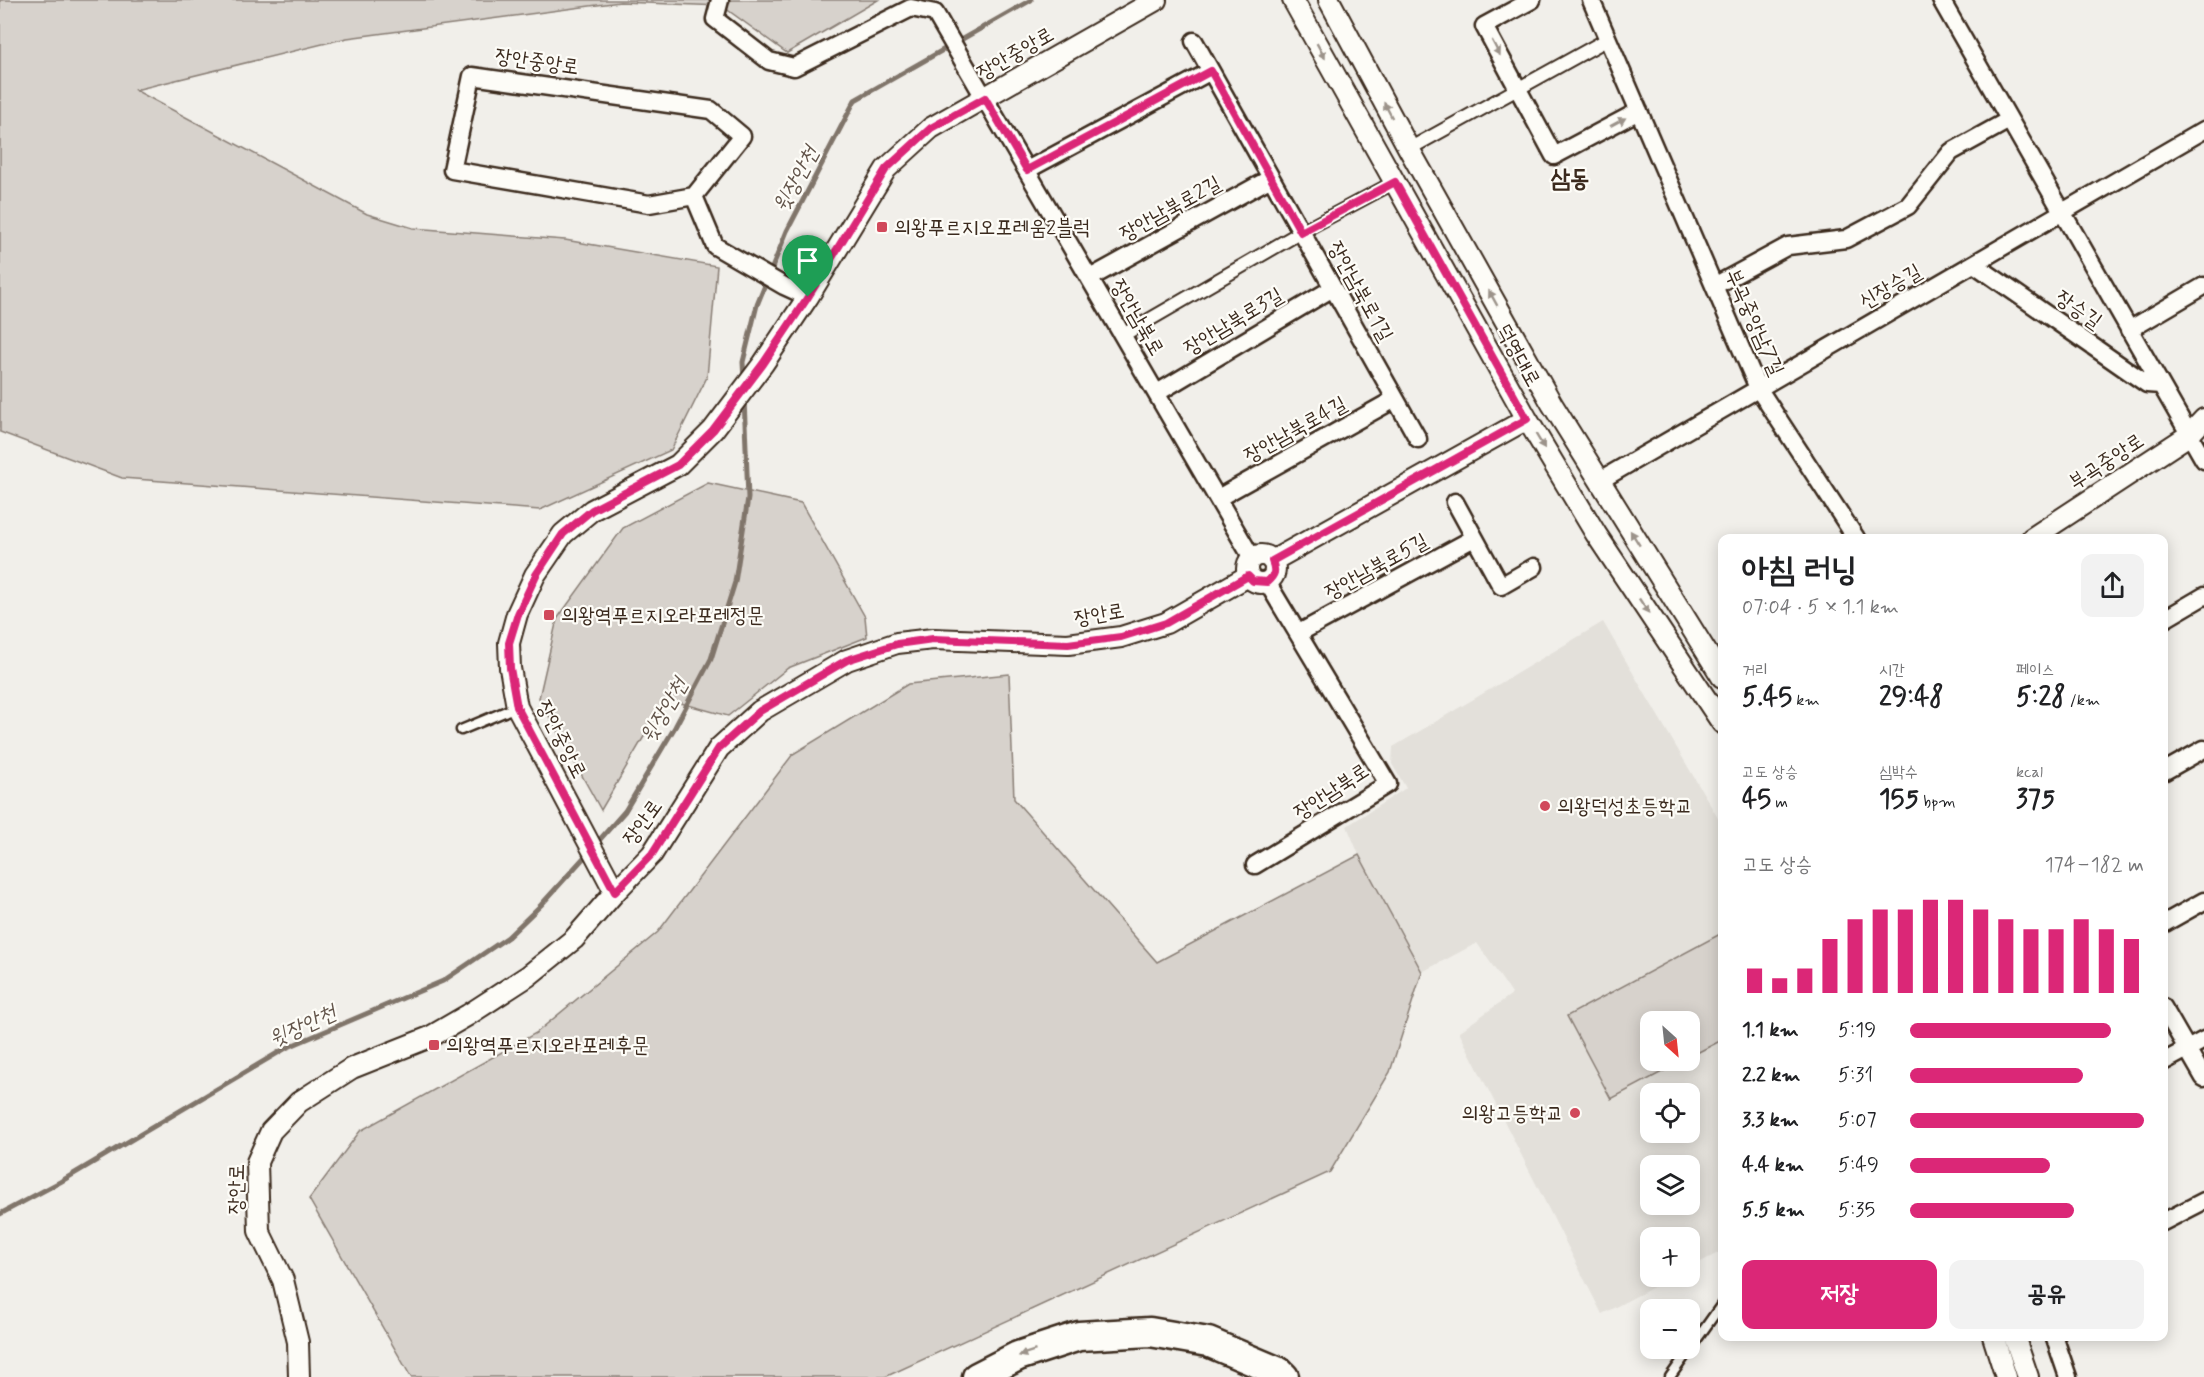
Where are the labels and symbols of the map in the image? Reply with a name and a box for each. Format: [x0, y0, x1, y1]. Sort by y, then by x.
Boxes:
street label: 장안중앙로 [972, 21, 1059, 87]
one-way arrow [1491, 40, 1501, 57]
street label: 장안중앙로 [493, 42, 581, 82]
one-way arrow [1316, 43, 1326, 60]
one-way arrow [1383, 101, 1393, 118]
one-way arrow [1610, 117, 1627, 127]
water label: 윗장안천 [768, 140, 827, 218]
district label: 삼동 [1551, 164, 1589, 195]
street label: 장안남북로2길 [1115, 170, 1226, 248]
place label: 의왕푸르지오포레움2블럭 [894, 214, 1090, 242]
marker: 의왕푸르지오포레움2블럭 [875, 220, 889, 234]
pin [782, 235, 833, 297]
street label: 장안남북로1길 [1321, 236, 1399, 347]
street label: 신장승길 [1854, 258, 1927, 316]
street label: 부곡중앙남7길 [1718, 265, 1790, 380]
street label: 장안남북로 [1104, 274, 1170, 361]
street label: 장안남북로3길 [1179, 281, 1288, 362]
street label: 장승길 [2050, 284, 2107, 336]
one-way arrow [1488, 289, 1498, 306]
street label: 덕영대로 [1489, 319, 1547, 392]
street label: 장안남북로4길 [1239, 390, 1352, 470]
street label: 부곡중앙로 [2063, 427, 2150, 497]
one-way arrow [1535, 433, 1546, 449]
street label: 장안남북로5길 [1320, 527, 1433, 607]
one-way arrow [1630, 530, 1641, 546]
street label: 장안로 [1072, 597, 1127, 633]
one-way arrow [1638, 597, 1650, 613]
place label: 의왕역푸르지오라포레정문 [561, 602, 764, 630]
marker: 의왕역푸르지오라포레정문 [542, 608, 556, 622]
water label: 윗장안천 [635, 671, 696, 749]
street label: 장안중앙로 [529, 695, 593, 783]
street label: 장안남북로 [1288, 757, 1375, 827]
place label: 의왕덕성초등학교 [1557, 793, 1692, 821]
street label: 장안로 [617, 794, 669, 851]
marker: 의왕덕성초등학교 [1538, 799, 1552, 813]
water label: 윗장안천 [265, 998, 343, 1054]
north arrow [1640, 1011, 1700, 1071]
place label: 의왕역푸르지오라포레후문 [446, 1032, 649, 1060]
marker: 의왕역푸르지오라포레후문 [427, 1038, 441, 1052]
place label: 의왕고등학교 [1462, 1100, 1563, 1128]
marker: 의왕고등학교 [1568, 1106, 1582, 1120]
street label: 장안로 [223, 1163, 251, 1215]
one-way arrow [1018, 1349, 1036, 1358]

